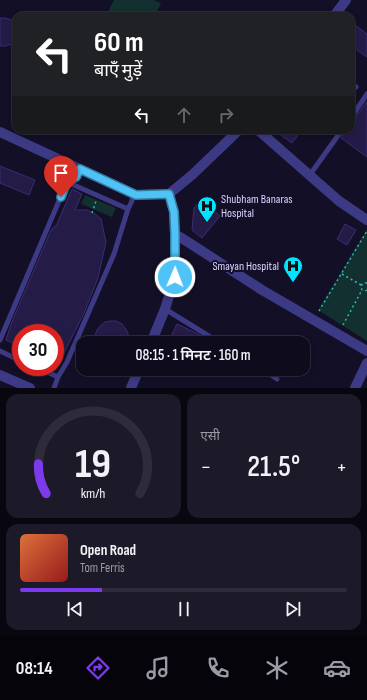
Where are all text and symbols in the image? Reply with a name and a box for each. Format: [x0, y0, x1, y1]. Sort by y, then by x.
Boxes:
text: 60 m [94, 26, 143, 59]
icon: left [28, 28, 80, 80]
text: बाएँ मुड़ें [94, 60, 142, 81]
icon: left [131, 104, 153, 126]
icon: ahead [173, 104, 195, 126]
icon: right [215, 104, 237, 126]
pin [44, 156, 78, 197]
icon: arrive [50, 162, 72, 184]
place label: Shubham Banaras Hospital [221, 192, 293, 221]
hospital icon: Shubham Banaras Hospital [196, 195, 218, 223]
hospital icon: Smayan Hospital [282, 255, 304, 283]
position arrow [154, 256, 196, 298]
place label: Smayan Hospital [212, 259, 279, 274]
speed limit sign: 30 [12, 324, 64, 376]
text: 08:15 · 1 मिनट · 160 m [136, 346, 251, 365]
text: एसी [201, 428, 220, 444]
text: 19 [75, 440, 111, 489]
text: 21.5° [247, 449, 300, 485]
text: − [201, 454, 211, 481]
text: + [336, 454, 347, 481]
text: km/h [81, 485, 106, 502]
text: Open Road [80, 541, 136, 560]
text: Tom Ferris [80, 560, 125, 576]
icon: previous [64, 598, 86, 620]
icon: pause [173, 598, 195, 620]
icon: next [282, 598, 304, 620]
icon: directions [84, 654, 112, 682]
icon: music [144, 654, 172, 682]
icon: phone [204, 654, 232, 682]
icon: climate [263, 654, 291, 682]
icon: car [323, 654, 351, 682]
text: 08:14 [16, 658, 53, 679]

